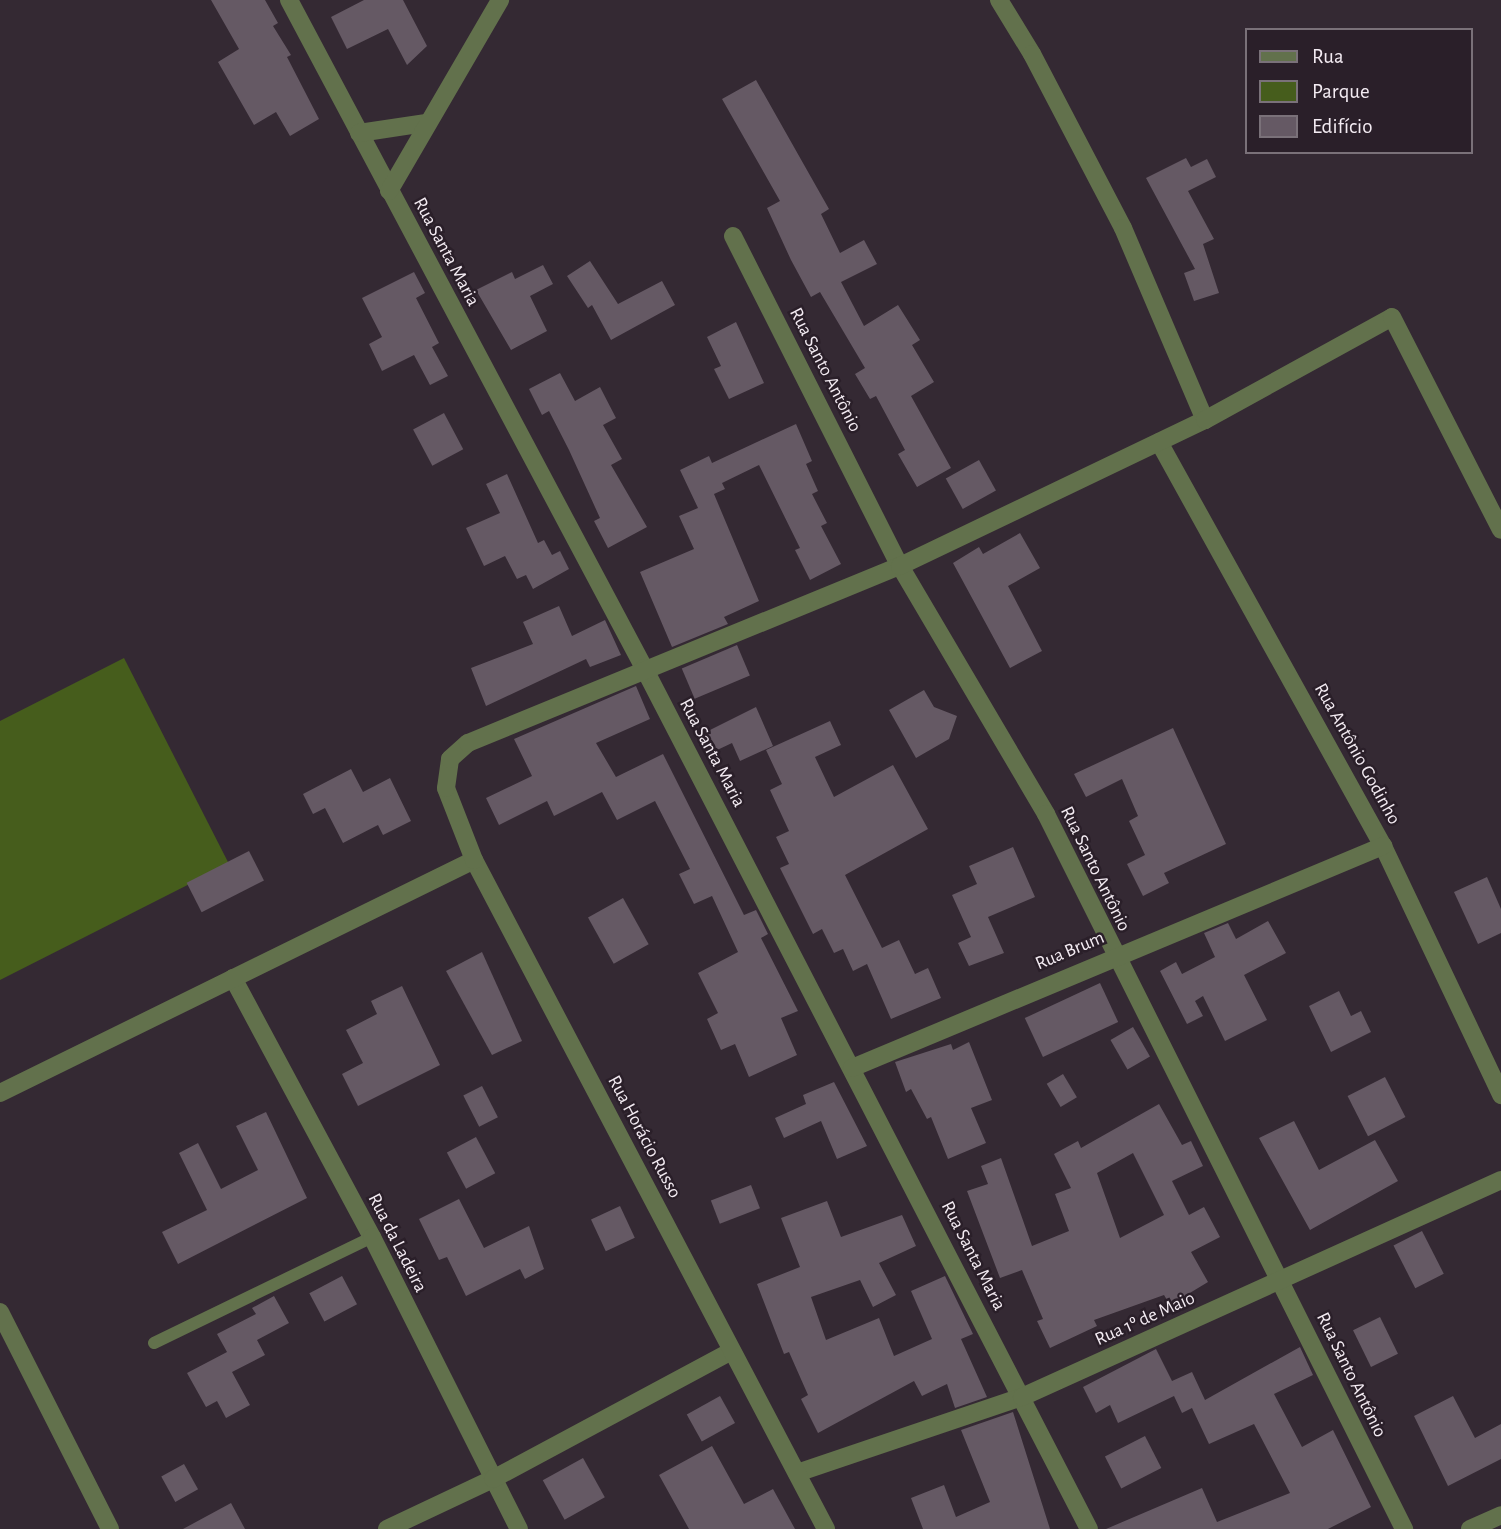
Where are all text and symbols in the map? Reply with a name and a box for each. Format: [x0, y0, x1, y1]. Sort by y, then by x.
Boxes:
legend [1246, 28, 1473, 154]
text: Rua [1312, 46, 1344, 67]
text: Parque [1312, 81, 1370, 102]
text: Edifício [1312, 116, 1372, 137]
street label: Rua Santa Maria [408, 194, 484, 310]
street label: Rua Santo Antônio [784, 304, 866, 436]
street label: Rua Antônio Godinho [1309, 679, 1405, 829]
street label: Rua Santa Maria [674, 695, 750, 811]
street label: Rua Santo Antônio [1055, 803, 1135, 935]
street label: Rua Brum [1032, 926, 1108, 976]
street label: Rua Horácio Russo [602, 1072, 686, 1202]
street label: Rua da Ladeira [362, 1190, 432, 1296]
street label: Rua Santa Maria [936, 1198, 1010, 1314]
street label: Rua 1º de Maio [1091, 1287, 1199, 1351]
street label: Rua Santo Antônio [1311, 1309, 1391, 1441]

